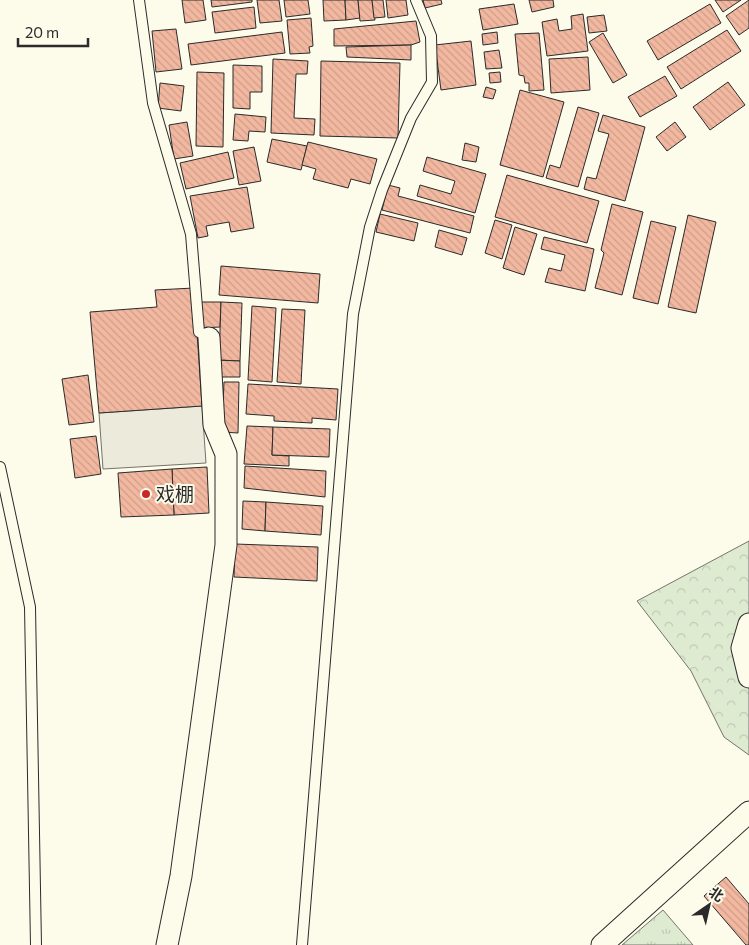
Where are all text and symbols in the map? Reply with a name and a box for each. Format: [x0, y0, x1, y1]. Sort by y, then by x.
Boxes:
scale bar [18, 15, 88, 47]
text: 20 m [25, 23, 59, 41]
place label: 戏棚 [156, 482, 194, 505]
marker: 戏棚 [140, 488, 152, 500]
north arrow [684, 880, 734, 930]
text: 北 [706, 883, 727, 905]

